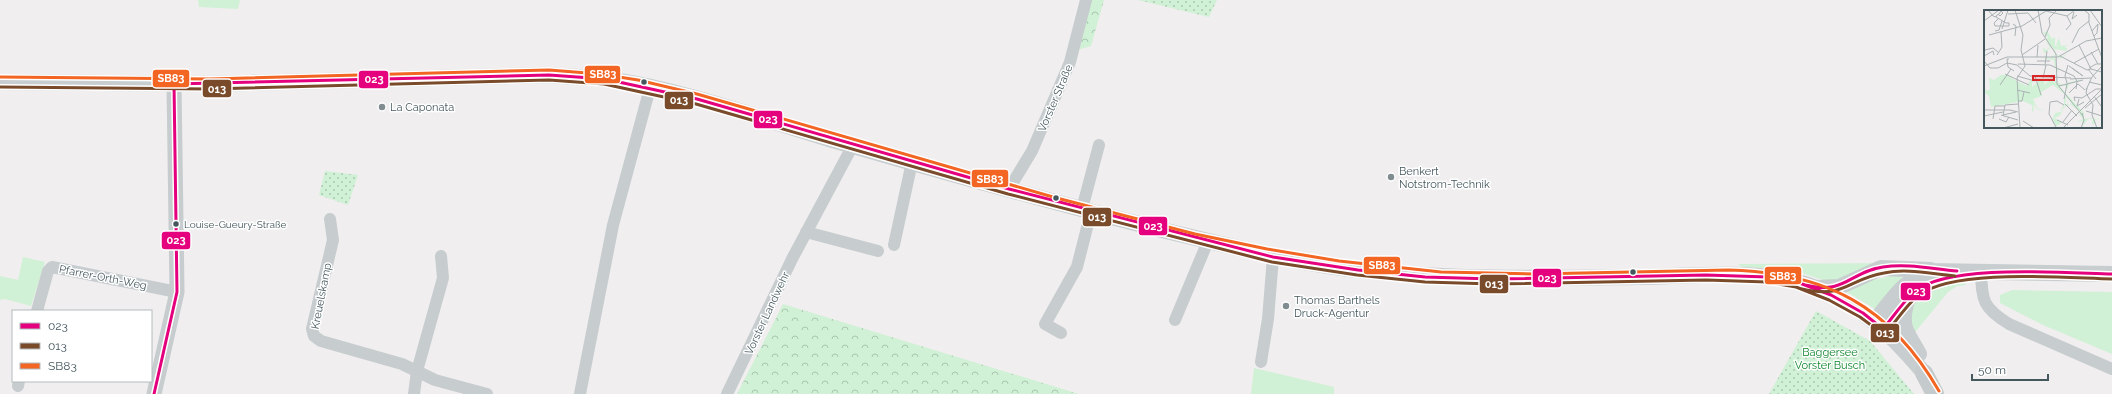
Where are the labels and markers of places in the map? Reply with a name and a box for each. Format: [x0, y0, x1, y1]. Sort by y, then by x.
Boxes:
unlabelled marker [639, 77, 649, 87]
place label: La Caponata [390, 101, 454, 114]
marker: La Caponata [377, 102, 387, 112]
place label: Benkert Notstrom-Technik [1399, 165, 1490, 191]
marker: Benkert Notstrom-Technik [1386, 172, 1396, 182]
unlabelled marker [1051, 193, 1061, 203]
marker: Louise-Gueury-Straße [171, 219, 181, 229]
place label: Louise-Gueury-Straße [184, 219, 286, 230]
unlabelled marker [1628, 267, 1638, 277]
place label: Thomas Barthels Druck-Agentur [1294, 294, 1380, 320]
marker: Thomas Barthels Druck-Agentur [1281, 301, 1291, 311]

